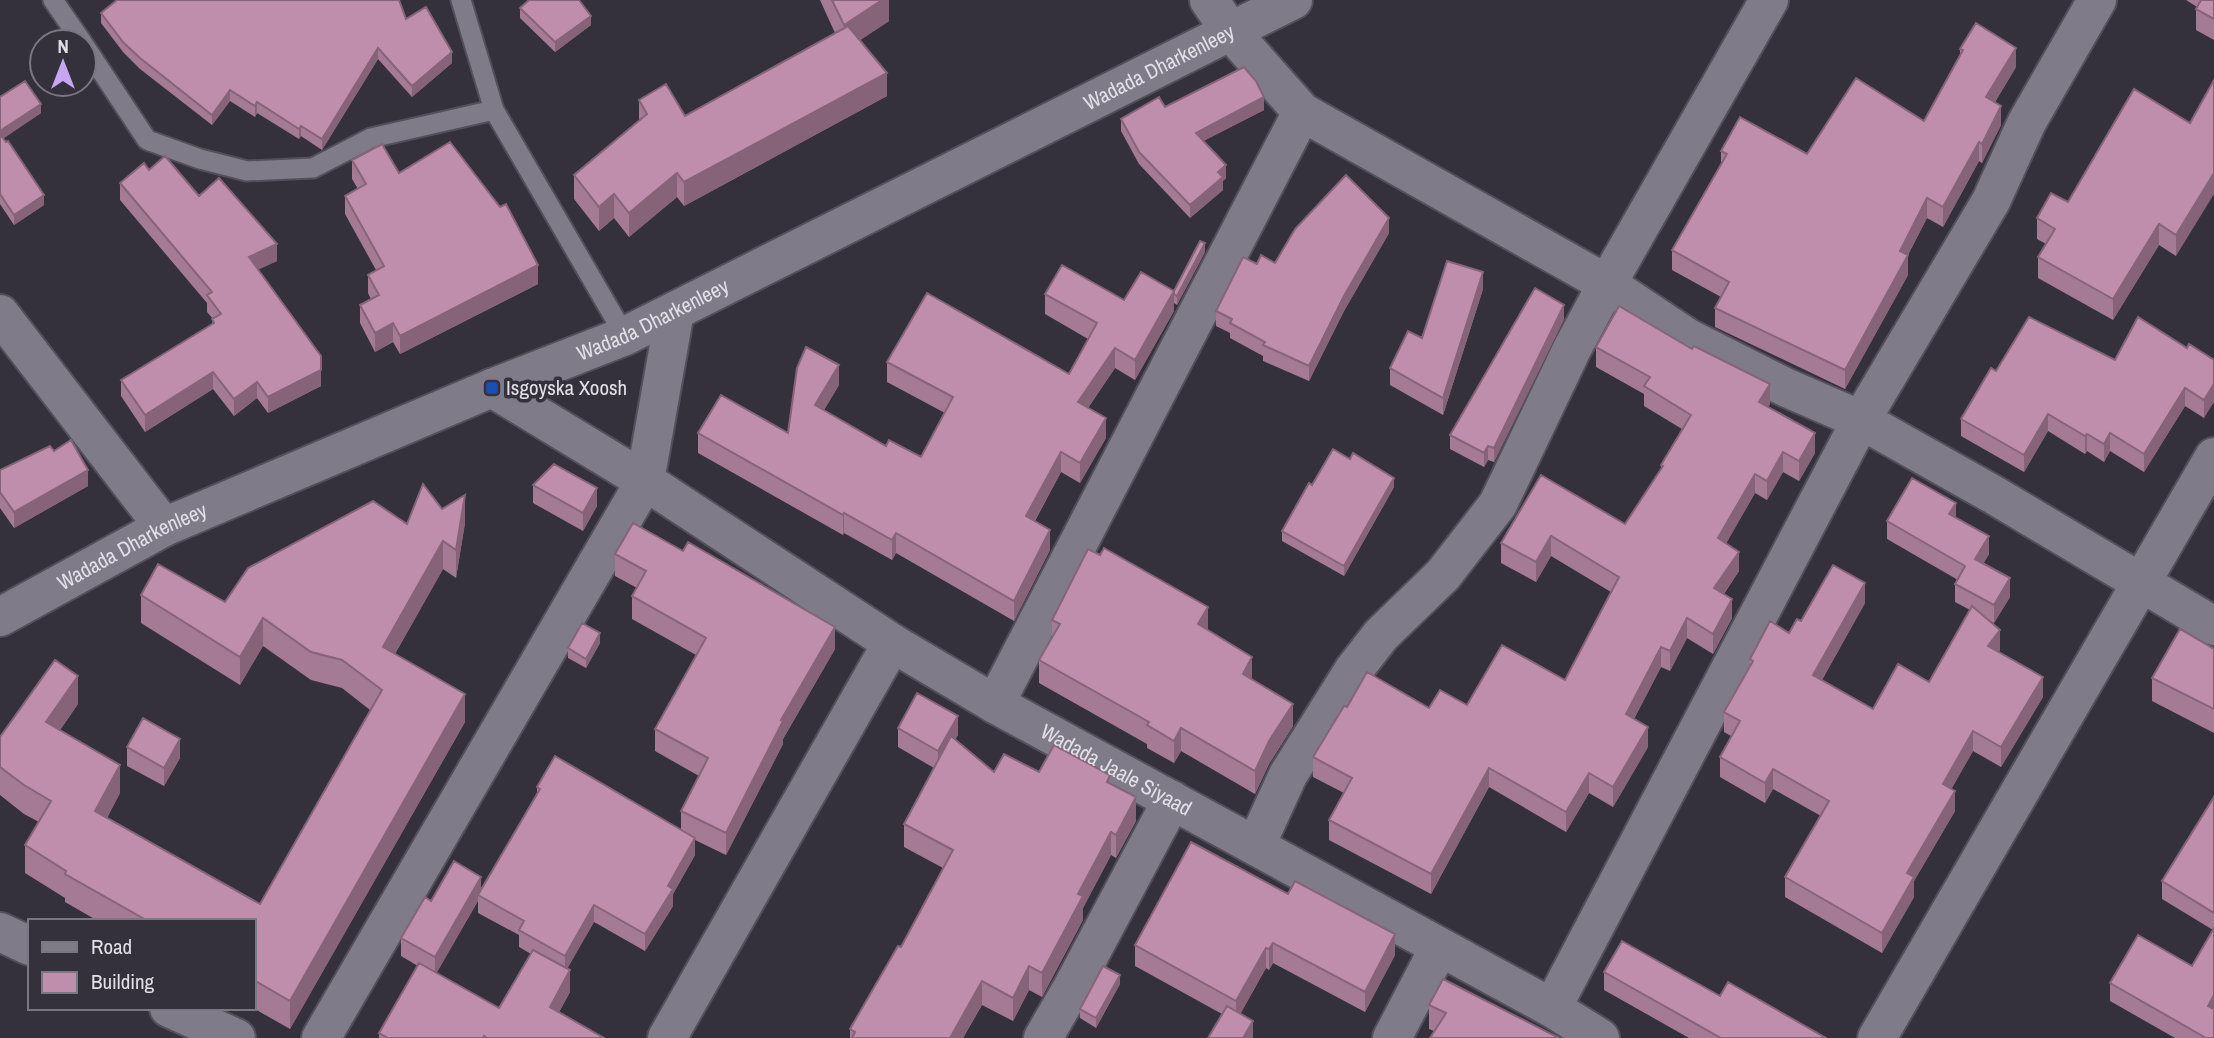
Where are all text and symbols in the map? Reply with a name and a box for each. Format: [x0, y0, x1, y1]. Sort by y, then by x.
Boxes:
street label: Wadada Dharkenleey [1079, 17, 1239, 117]
north arrow [28, 28, 98, 98]
text: N [57, 33, 69, 59]
street label: Wadada Dharkenleey [572, 271, 734, 367]
place label: Isgoyska Xoosh [506, 373, 627, 402]
marker: Isgoyska Xoosh [484, 380, 500, 396]
street label: Wadada Dharkenleey [52, 495, 212, 597]
street label: Wadada Jaale Siyaad [1036, 717, 1197, 823]
legend [28, 919, 256, 1010]
text: Road [91, 932, 132, 961]
text: Building [91, 967, 155, 996]

